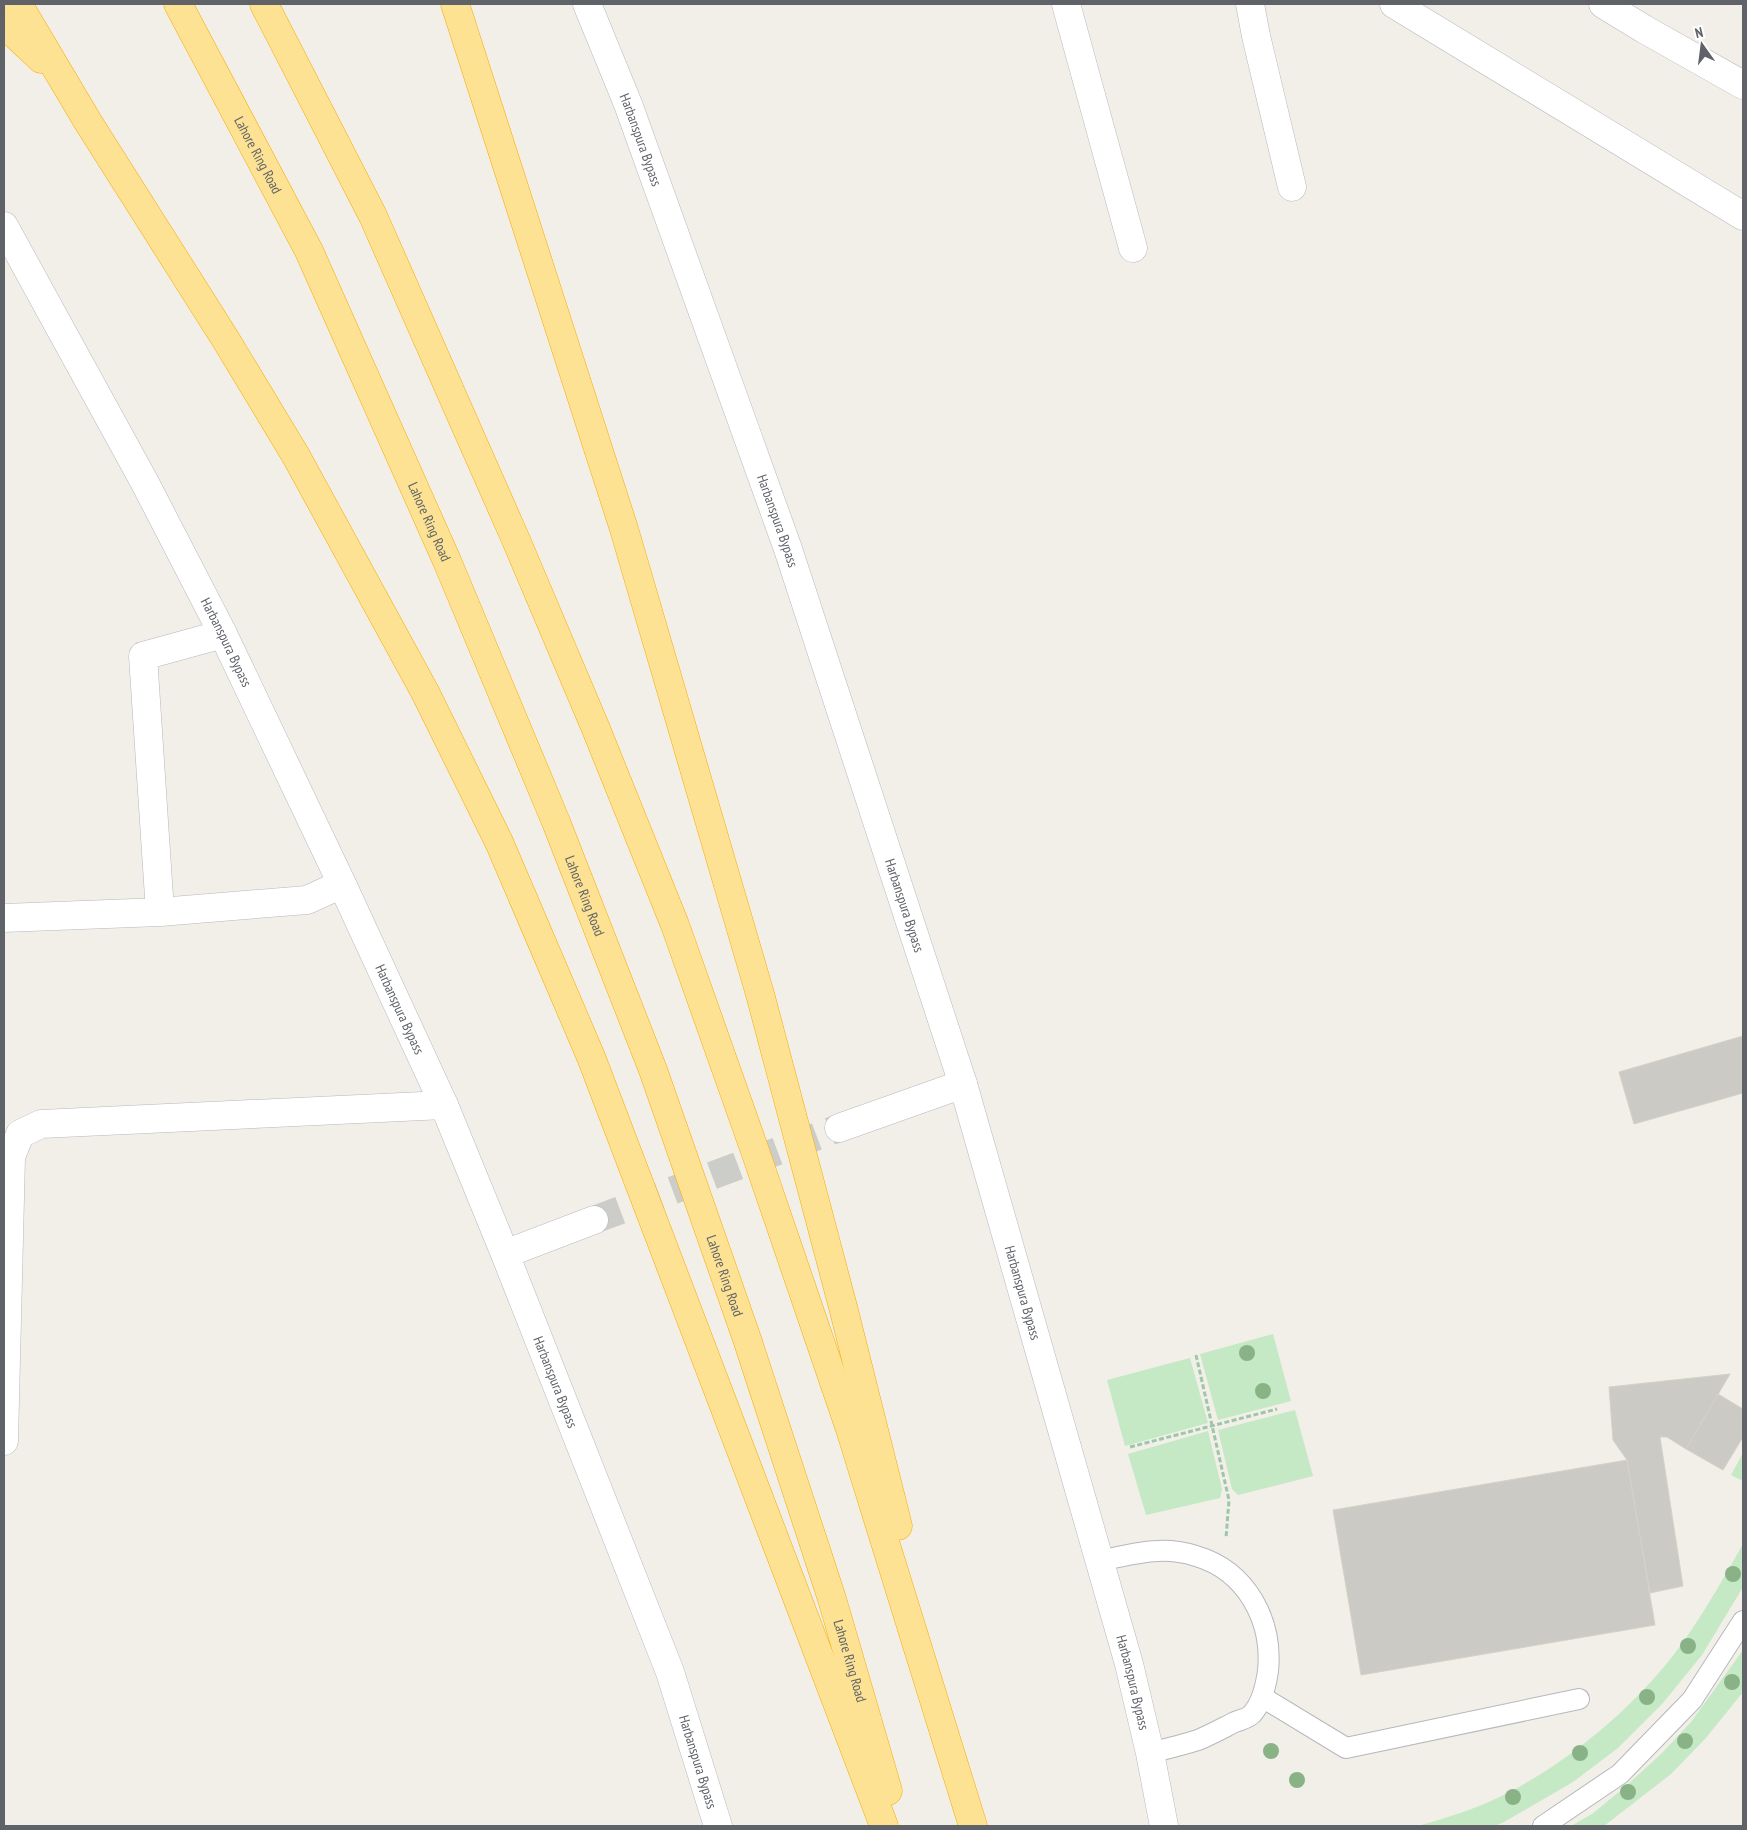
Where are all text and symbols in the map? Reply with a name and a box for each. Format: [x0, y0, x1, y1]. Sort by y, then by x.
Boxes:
north arrow [1677, 20, 1727, 70]
text: N [1693, 23, 1705, 42]
street label: Harbanspura Bypass [616, 91, 666, 189]
street label: Lahore Ring Road [230, 113, 286, 197]
street label: Harbanspura Bypass [753, 472, 802, 570]
street label: Lahore Ring Road [404, 479, 455, 564]
street label: Harbanspura Bypass [197, 595, 256, 690]
street label: Lahore Ring Road [561, 853, 609, 939]
street label: Harbanspura Bypass [881, 856, 928, 955]
street label: Harbanspura Bypass [371, 961, 428, 1057]
street label: Lahore Ring Road [702, 1233, 747, 1319]
street label: Harbanspura Bypass [1001, 1244, 1045, 1342]
street label: Harbanspura Bypass [529, 1334, 582, 1431]
street label: Lahore Ring Road [830, 1618, 871, 1704]
street label: Harbanspura Bypass [1112, 1633, 1153, 1732]
street label: Harbanspura Bypass [675, 1713, 721, 1811]

